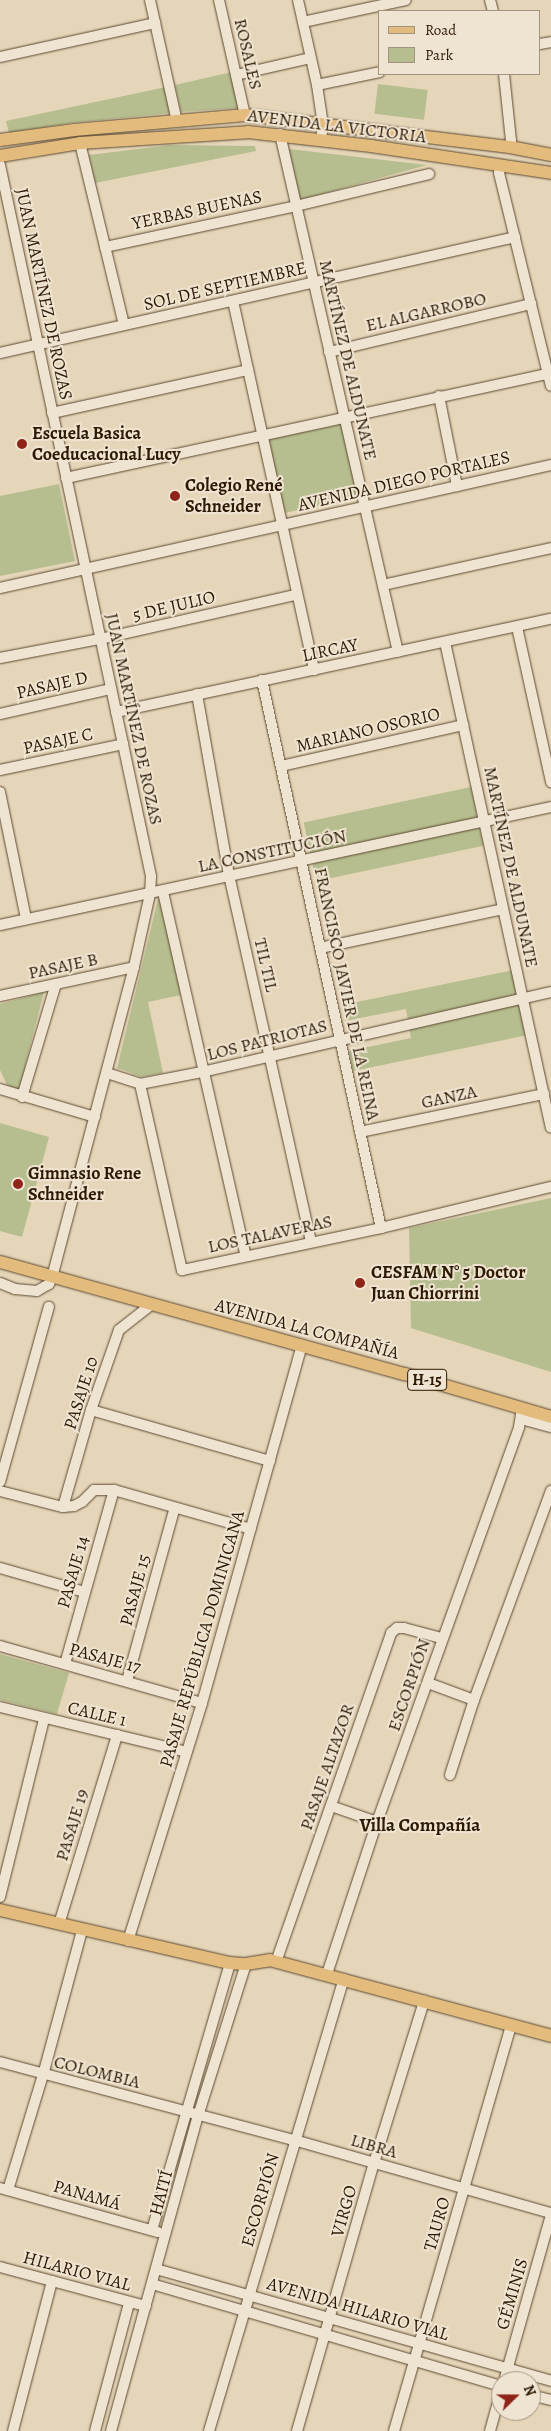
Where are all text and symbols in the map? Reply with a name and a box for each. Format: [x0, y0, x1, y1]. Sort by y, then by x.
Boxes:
legend [378, 10, 541, 75]
street label: ROSALES [229, 16, 267, 92]
text: Road [425, 20, 456, 40]
text: Park [425, 45, 453, 65]
street label: AVENIDA LA VICTORIA [247, 104, 427, 148]
street label: JUAN MARTÍNEZ DE ROZAS [11, 186, 77, 402]
street label: YERBAS BUENAS [130, 186, 264, 234]
street label: SOL DE SEPTIEMBRE [142, 257, 308, 315]
street label: MARTÍNEZ DE ALDUNATE [314, 258, 382, 462]
street label: EL ALGARROBO [364, 288, 488, 336]
place label: Escuela Basica Coeducacional Lucy [32, 423, 181, 466]
marker: Escuela Basica Coeducacional Lucy [16, 438, 28, 450]
street label: AVENIDA DIEGO PORTALES [296, 446, 512, 516]
place label: Colegio René Schneider [185, 475, 283, 518]
marker: Colegio René Schneider [169, 490, 181, 502]
street label: 5 DE JULIO [131, 586, 217, 626]
street label: JUAN MARTÍNEZ DE ROZAS [101, 611, 167, 827]
street label: LIRCAY [300, 634, 360, 666]
street label: PASAJE D [14, 666, 90, 704]
street label: MARIANO OSORIO [294, 703, 442, 757]
street label: PASAJE C [21, 723, 95, 759]
street label: MARTÍNEZ DE ALDUNATE [479, 765, 543, 969]
street label: LA CONSTITUCIÓN [196, 825, 348, 877]
street label: FRANCISCO JAVIER DE LA REINA [310, 866, 384, 1122]
street label: TIL TIL [249, 936, 283, 994]
street label: PASAJE B [26, 948, 100, 984]
street label: LOS PATRIOTAS [205, 1015, 329, 1065]
street label: GANZA [419, 1081, 479, 1113]
place label: Gimnasio Rene Schneider [28, 1163, 141, 1206]
marker: Gimnasio Rene Schneider [12, 1178, 24, 1190]
street label: LOS TALAVERAS [206, 1210, 334, 1258]
place label: CESFAM N° 5 Doctor Juan Chiorrini [371, 1262, 526, 1304]
marker: CESFAM N° 5 Doctor Juan Chiorrini [353, 1276, 367, 1290]
street label: AVENIDA LA COMPAÑÍA [213, 1294, 401, 1364]
street label: PASAJE 10 [59, 1354, 103, 1432]
road number: H-15 [407, 1366, 447, 1394]
street label: PASAJE REPÚBLICA DOMINICANA [155, 1508, 249, 1770]
street label: PASAJE 14 [52, 1533, 94, 1611]
street label: PASAJE 15 [115, 1552, 155, 1628]
street label: ESCORPIÓN [383, 1636, 435, 1734]
street label: PASAJE 17 [67, 1638, 143, 1678]
street label: CALLE 1 [66, 1697, 128, 1731]
street label: PASAJE ALTAZOR [295, 1701, 359, 1833]
street label: PASAJE 19 [51, 1786, 93, 1864]
district label: Villa Compañía [359, 1815, 481, 1837]
street label: COLOMBIA [52, 2051, 142, 2093]
street label: LIBRA [348, 2129, 400, 2163]
street label: ESCORPIÓN [236, 2151, 284, 2249]
street label: HAITÍ [145, 2168, 177, 2218]
street label: PANAMÁ [51, 2175, 123, 2215]
street label: VIRGO [326, 2183, 362, 2239]
street label: TAURO [419, 2194, 455, 2254]
street label: HILARIO VIAL [21, 2246, 133, 2296]
street label: GÉMINIS [492, 2256, 532, 2332]
street label: AVENIDA HILARIO VIAL [265, 2273, 451, 2345]
north arrow [491, 2371, 541, 2421]
text: N [519, 2382, 540, 2399]

